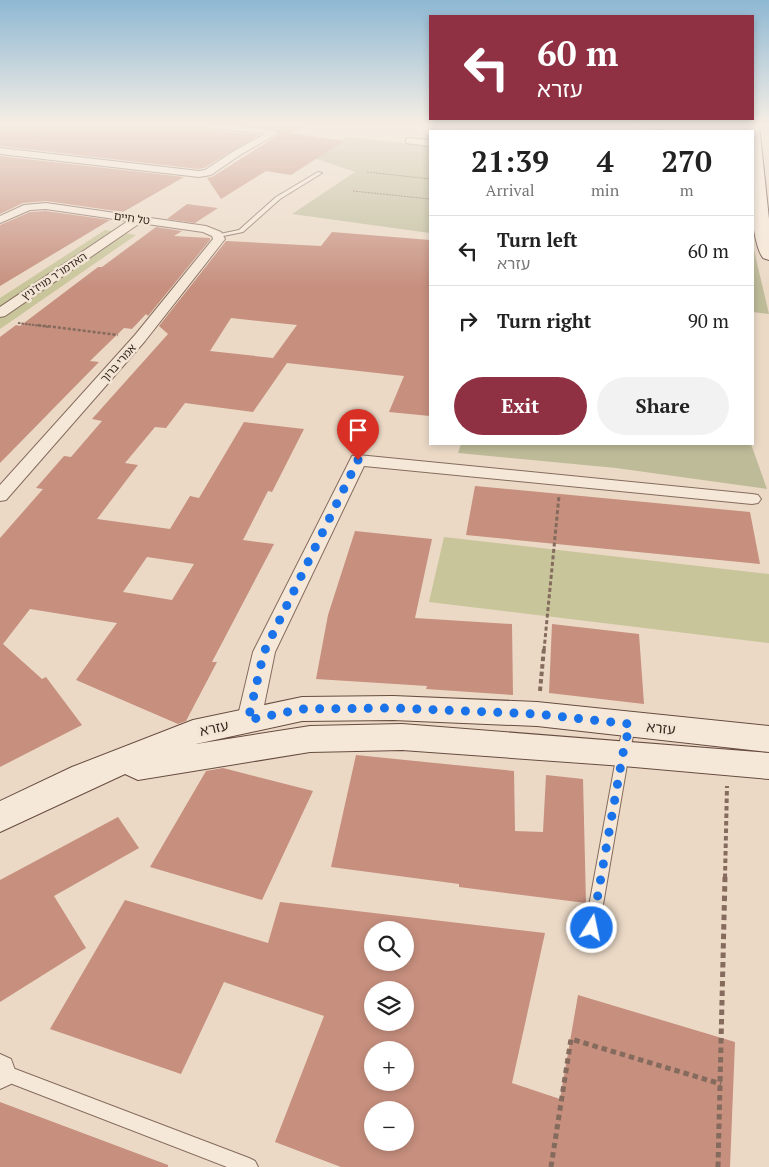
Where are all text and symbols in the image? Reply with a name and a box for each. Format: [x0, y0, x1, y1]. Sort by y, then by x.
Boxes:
text: 60 m [537, 30, 618, 76]
icon: left [454, 35, 519, 100]
text: עזרא [537, 74, 583, 103]
text: 21:39 [471, 141, 549, 181]
text: 4 [597, 141, 614, 181]
text: 270 [661, 141, 712, 181]
text: Arrival [485, 179, 535, 201]
text: min [591, 179, 619, 201]
text: m [680, 179, 693, 201]
street label: טל חיים [113, 209, 151, 227]
text: Turn left [497, 227, 578, 252]
icon: left [454, 237, 482, 265]
text: 60 m [688, 238, 729, 263]
street label: האדמו"ר מויז'ניץ [19, 249, 89, 303]
text: עזרא [497, 252, 530, 274]
icon: right [454, 307, 482, 335]
text: Turn right [497, 308, 591, 333]
text: 90 m [688, 308, 729, 333]
street label: אמרי ברוך [97, 341, 139, 385]
button: Exit [454, 377, 587, 435]
button: Share [597, 377, 729, 435]
pin [337, 409, 379, 460]
icon: arrive [344, 416, 372, 444]
street label: עזרא [198, 715, 230, 740]
street label: עזרא [646, 717, 677, 738]
position arrow [565, 901, 617, 953]
map controls [364, 921, 414, 1151]
button: search [364, 921, 414, 971]
button: layers [364, 981, 414, 1031]
button: + [364, 1041, 414, 1091]
button: − [364, 1101, 414, 1151]

